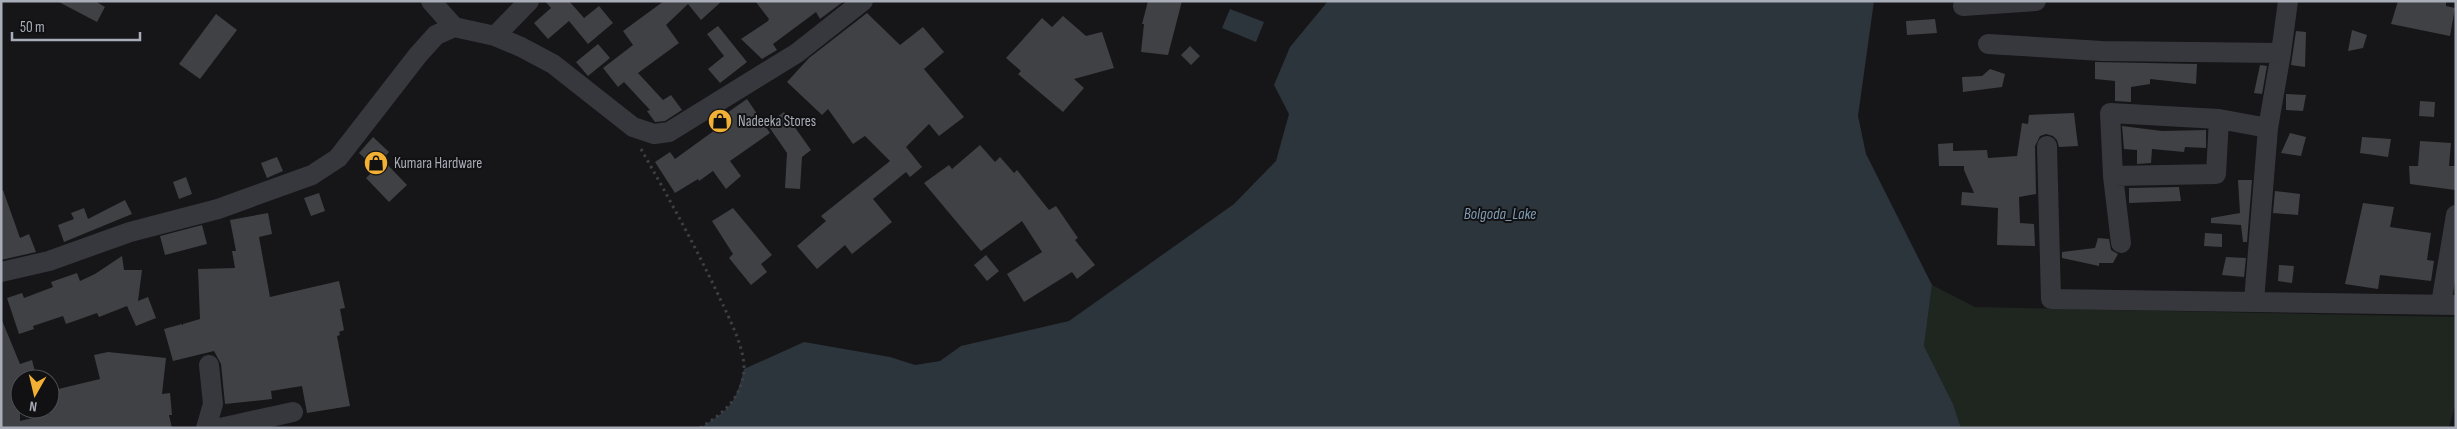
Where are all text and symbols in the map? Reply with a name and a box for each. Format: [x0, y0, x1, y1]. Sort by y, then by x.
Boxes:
scale bar [12, 10, 140, 42]
text: 50 m [20, 18, 45, 37]
shop icon: Nadeeka Stores [707, 108, 733, 134]
place label: Nadeeka Stores [738, 112, 816, 131]
shop icon: Kumara Hardware [363, 150, 389, 176]
place label: Kumara Hardware [394, 154, 482, 173]
water label: Bolgoda_Lake [1464, 205, 1536, 224]
north arrow [10, 369, 60, 419]
text: N [28, 397, 38, 415]

